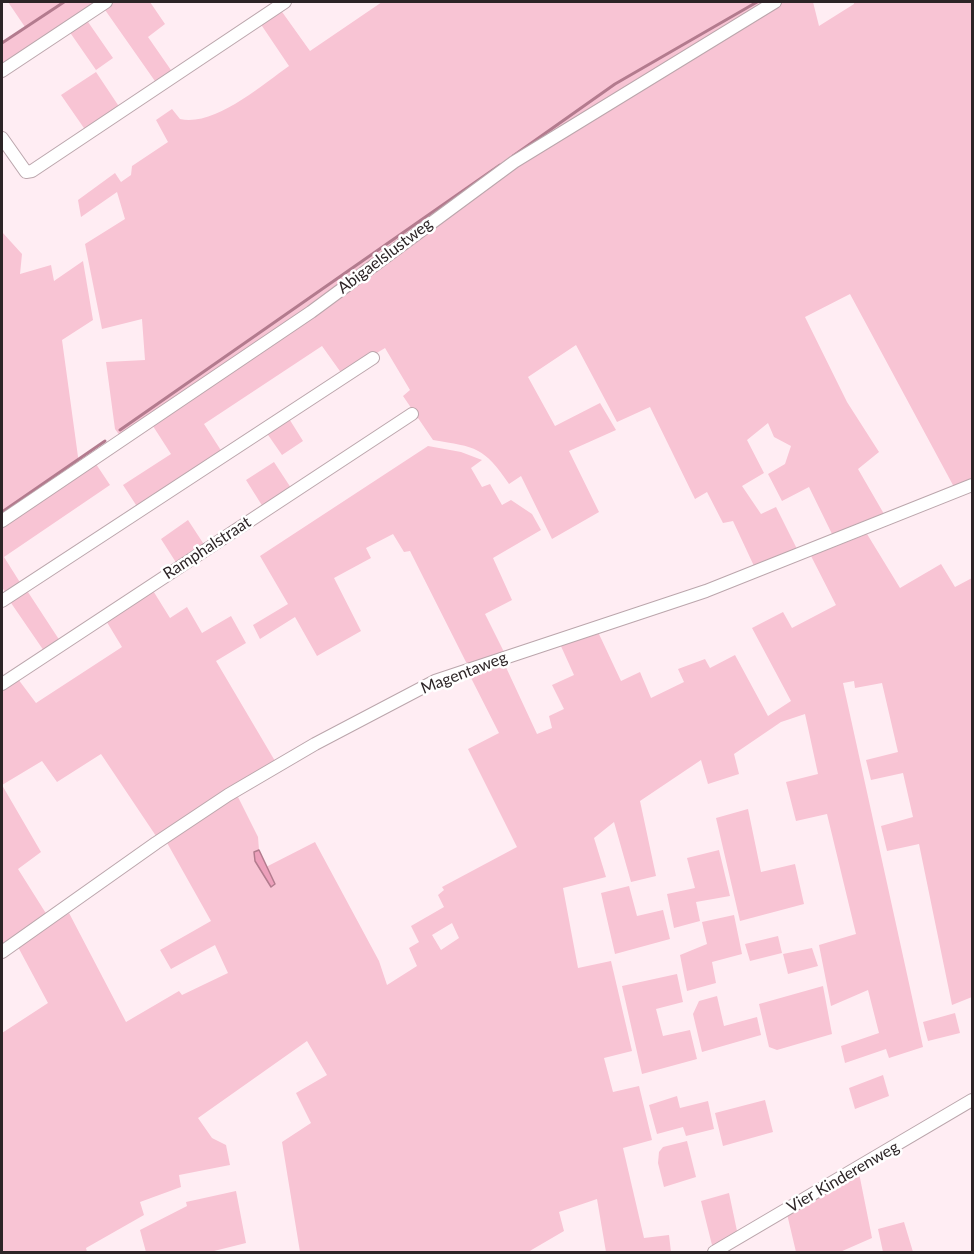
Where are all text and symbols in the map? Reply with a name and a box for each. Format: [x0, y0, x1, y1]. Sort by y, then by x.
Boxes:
street label: Abigaelslustweg [334, 214, 436, 298]
street label: Ramphalstraat [160, 513, 254, 583]
street label: Magentaweg [418, 648, 510, 698]
street label: Vier Kinderenweg [784, 1137, 902, 1217]

